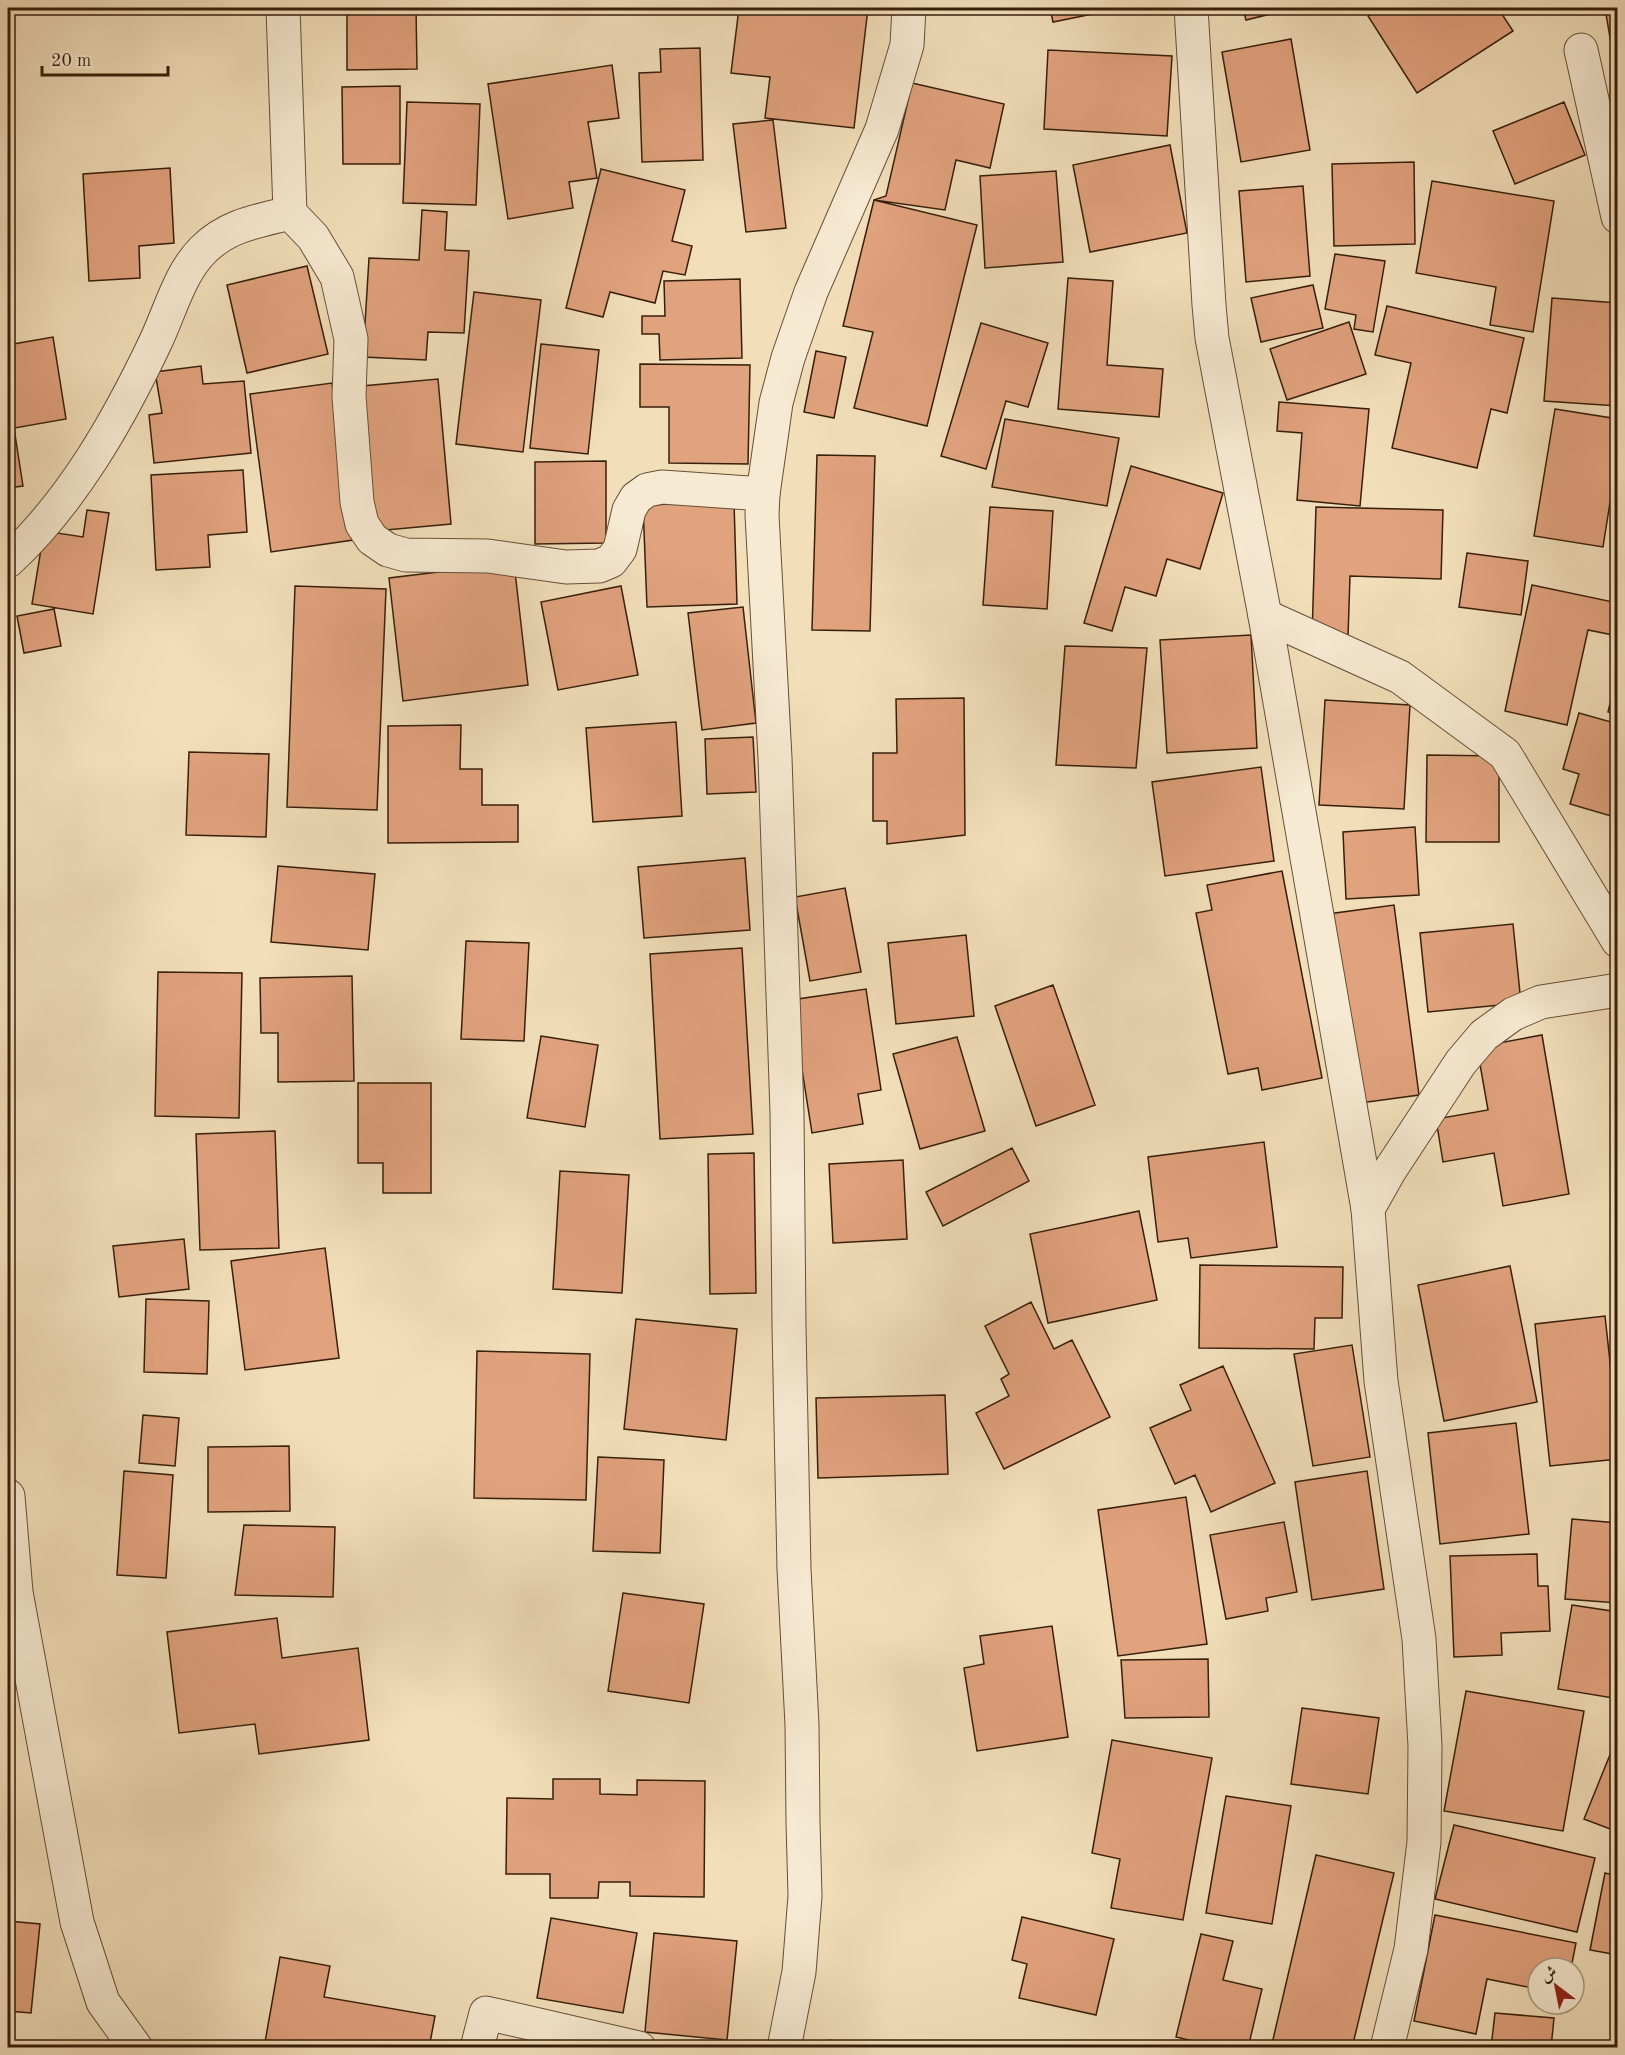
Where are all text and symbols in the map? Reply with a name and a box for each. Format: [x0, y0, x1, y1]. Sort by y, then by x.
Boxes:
scale bar [42, 39, 168, 77]
text: 20 m [51, 52, 91, 70]
north arrow [1526, 1956, 1586, 2016]
text: ش [1538, 1964, 1560, 1986]

